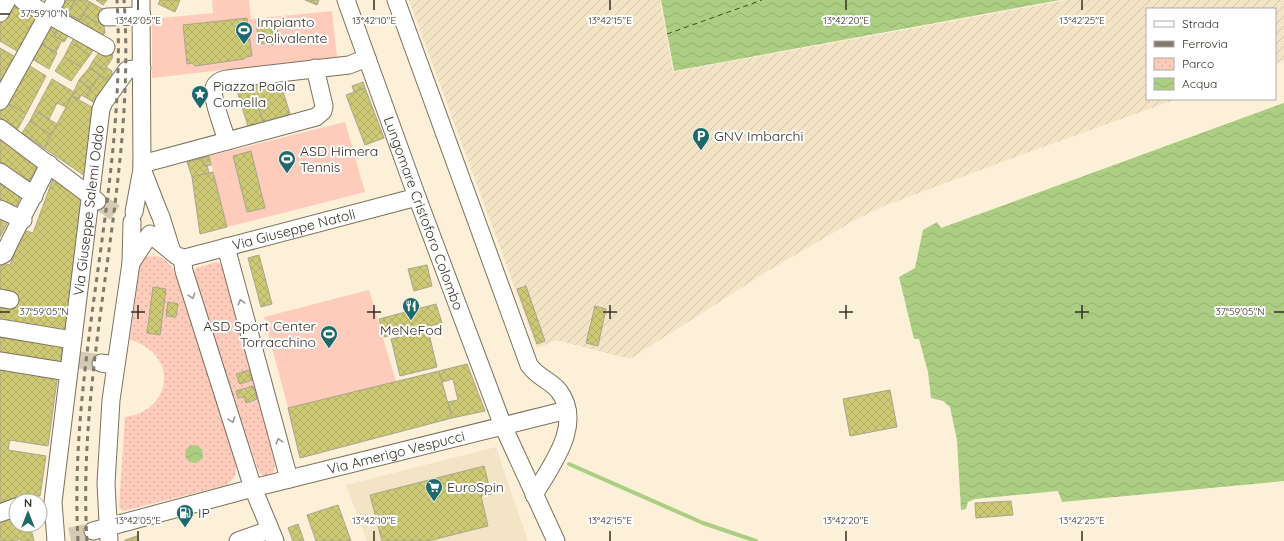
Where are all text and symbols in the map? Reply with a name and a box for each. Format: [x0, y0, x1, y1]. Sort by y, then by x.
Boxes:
text: 37°59'10"N [20, 7, 68, 20]
legend [1146, 8, 1276, 100]
place label: Impianto Polivalente [257, 13, 327, 47]
text: 13°42'05"E [115, 14, 161, 27]
text: 13°42'10"E [352, 14, 396, 27]
text: 13°42'15"E [588, 14, 632, 27]
text: 13°42'20"E [823, 14, 869, 27]
text: 13°42'25"E [1059, 14, 1105, 27]
text: Strada [1182, 16, 1219, 31]
sports icon: Impianto Polivalente [234, 20, 254, 45]
text: Ferrovia [1182, 36, 1228, 51]
text: Parco [1182, 56, 1214, 71]
text: Acqua [1182, 76, 1217, 91]
place label: Piazza Paola Comella [213, 77, 295, 111]
place icon: Piazza Paola Comella [190, 84, 210, 109]
street label: Lungomare Cristoforo Colombo [380, 114, 468, 313]
street label: Via Giuseppe Salemi Oddo [69, 124, 108, 297]
parking icon: GNV Imbarchi [691, 126, 711, 151]
place label: GNV Imbarchi [714, 127, 804, 145]
place label: ASD Himera Tennis [300, 142, 378, 176]
sports icon: ASD Himera Tennis [277, 149, 297, 174]
street label: Via Giuseppe Natoli [230, 205, 357, 254]
one-way arrow [187, 292, 196, 299]
restaurant icon: MeNeFod [401, 296, 421, 321]
one-way arrow [238, 299, 246, 306]
text: 37°59'05"N [19, 305, 69, 318]
text: 37°59'05"N [1215, 305, 1265, 318]
place label: ASD Sport Center Torracchino [203, 317, 317, 351]
place label: MeNeFod [380, 321, 442, 339]
sports icon: ASD Sport Center Torracchino [319, 324, 339, 349]
one-way arrow [227, 416, 235, 423]
street label: Via Amerigo Vespucci [325, 427, 467, 478]
one-way arrow [275, 438, 284, 445]
supermarket icon: EuroSpin [424, 477, 444, 502]
place label: EuroSpin [447, 478, 504, 496]
north arrow [8, 493, 48, 533]
text: N [24, 496, 32, 510]
fuel station icon: IP [175, 503, 195, 528]
place label: IP [198, 504, 210, 522]
text: 13°42'05"E [115, 514, 161, 527]
text: 13°42'10"E [352, 514, 396, 527]
text: 13°42'15"E [588, 514, 632, 527]
text: 13°42'20"E [823, 514, 869, 527]
text: 13°42'25"E [1059, 514, 1105, 527]

